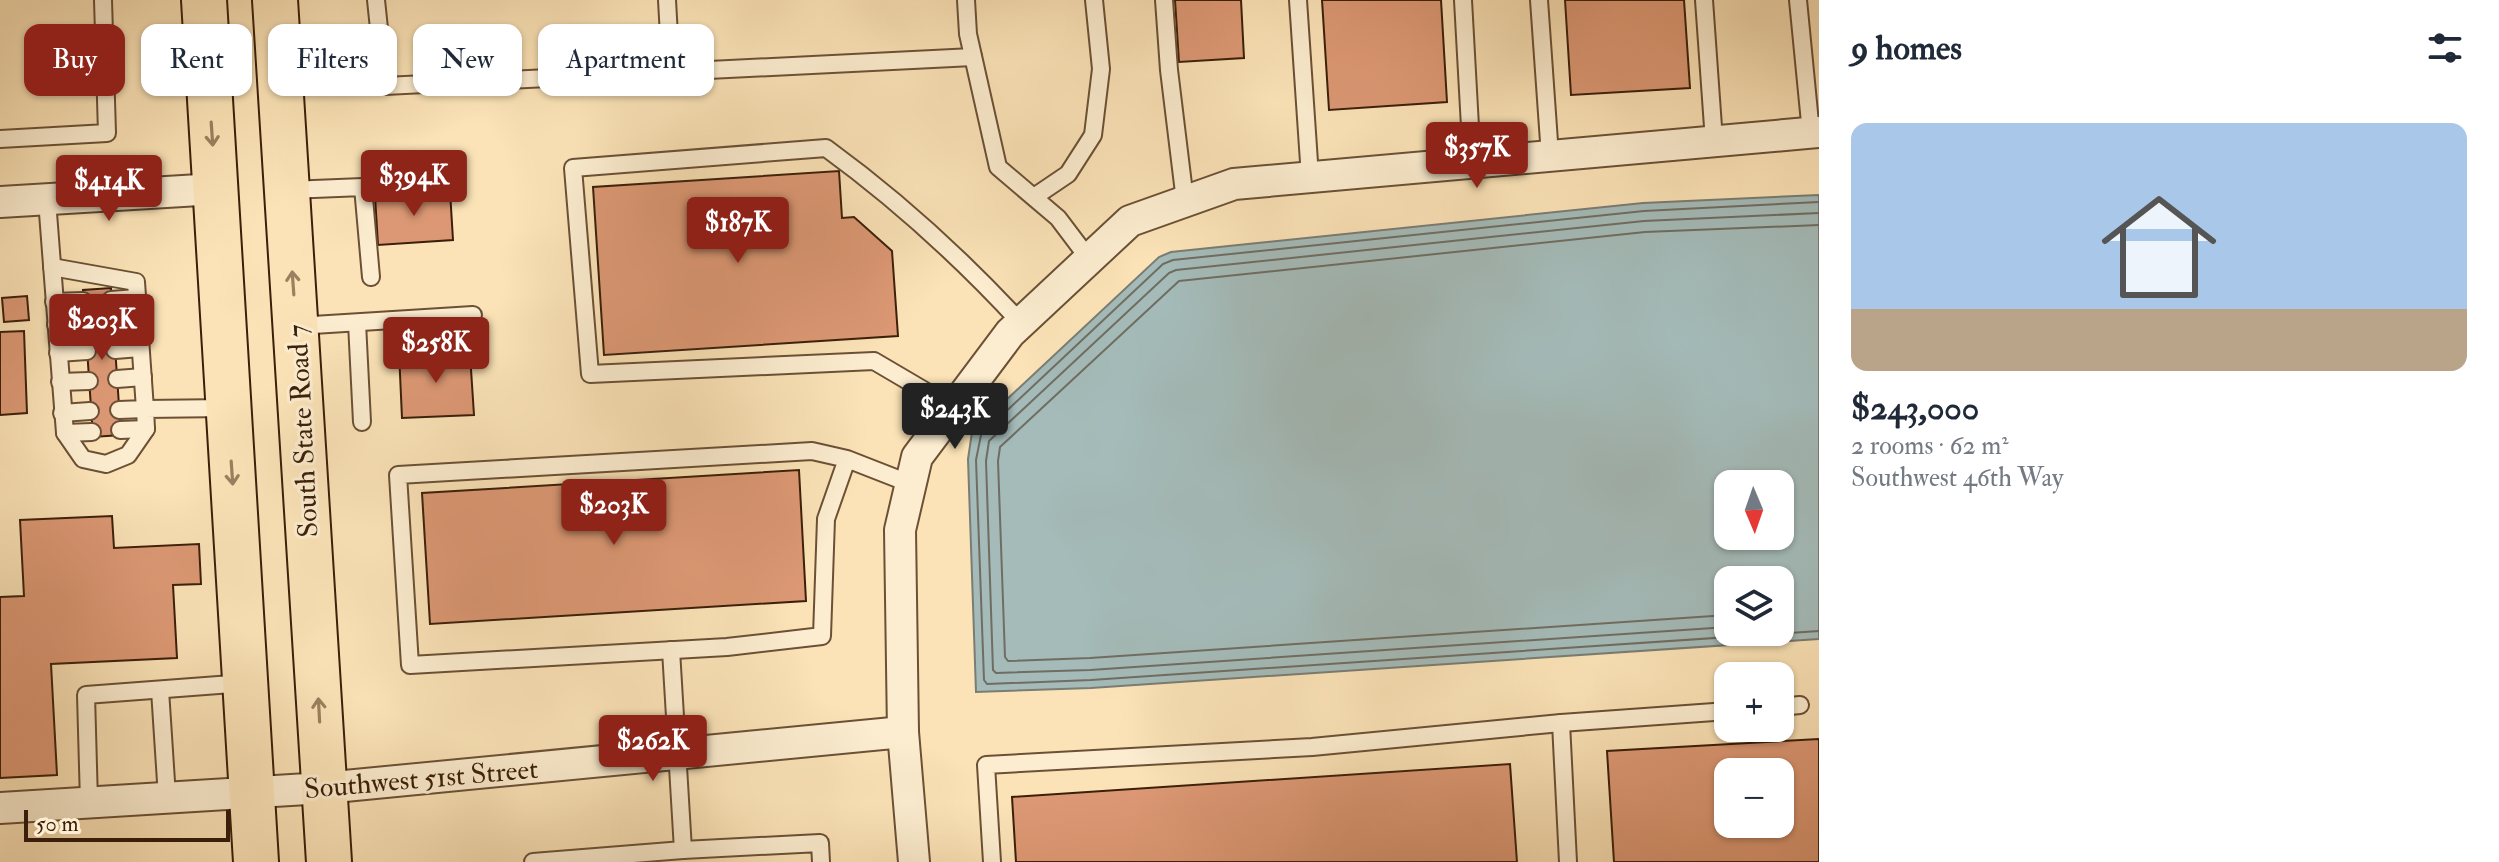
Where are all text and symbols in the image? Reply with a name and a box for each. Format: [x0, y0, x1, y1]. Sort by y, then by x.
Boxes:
chip: Buy [24, 24, 125, 96]
chip: Rent [141, 24, 252, 96]
chip: Filters [268, 24, 397, 96]
chip: New [413, 24, 522, 96]
chip: Apartment [538, 24, 714, 96]
icon: filters [2423, 26, 2467, 70]
text: 9 homes [1851, 27, 1962, 70]
one-way arrow [205, 120, 220, 147]
pin: $357K [1421, 122, 1533, 190]
text: $357K [1444, 132, 1510, 164]
pin: $394K [358, 150, 470, 218]
pin: $414K [53, 155, 165, 223]
text: $394K [379, 160, 449, 192]
text: $414K [74, 165, 144, 197]
icon: home [2087, 175, 2231, 319]
pin: $187K [682, 197, 794, 265]
text: $187K [705, 207, 771, 239]
one-way arrow [285, 270, 300, 297]
pin: $203K [46, 294, 158, 362]
text: $203K [67, 304, 137, 336]
pin: $258K [380, 317, 492, 385]
street label: South State Road 7 [280, 323, 327, 538]
text: $258K [401, 327, 471, 359]
pin: $243K [899, 383, 1011, 451]
text: $243,000 [1851, 387, 1979, 430]
text: $243K [920, 393, 990, 425]
text: 2 rooms · 62 m² [1851, 430, 2009, 462]
one-way arrow [225, 459, 240, 486]
text: Southwest 46th Way [1851, 462, 2063, 494]
north arrow [1714, 470, 1794, 550]
map controls [1714, 470, 1794, 838]
pin: $203K [558, 479, 670, 547]
text: $203K [579, 489, 649, 521]
button: layers [1714, 566, 1794, 646]
button: + [1714, 662, 1794, 742]
one-way arrow [311, 697, 326, 724]
pin: $262K [597, 715, 709, 783]
text: $262K [617, 725, 689, 757]
street label: Southwest 51st Street [303, 752, 539, 807]
button: − [1714, 758, 1794, 838]
scale bar [24, 806, 230, 842]
text: 50 m [36, 810, 78, 838]

